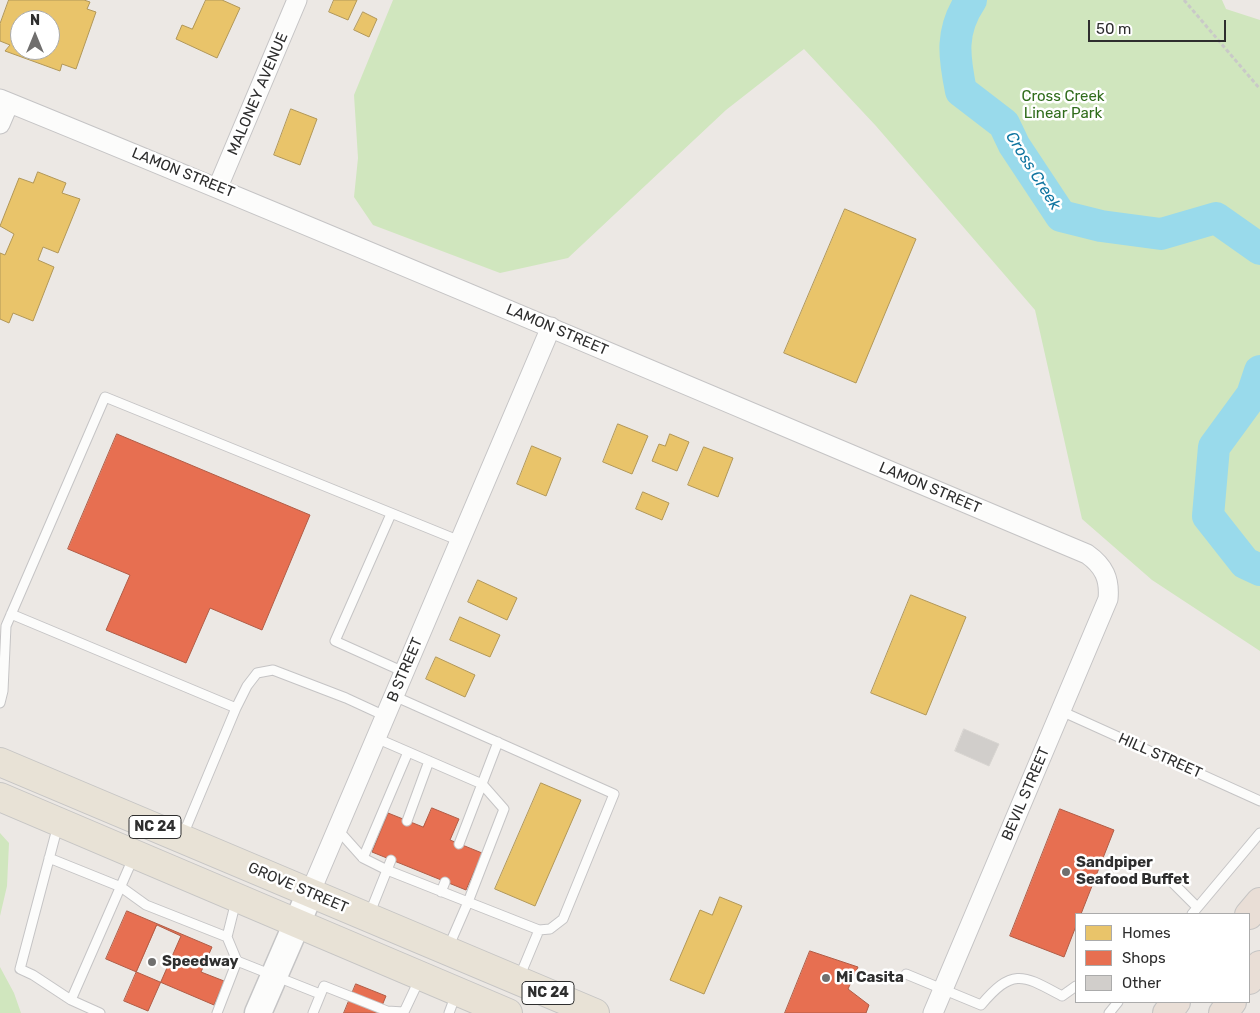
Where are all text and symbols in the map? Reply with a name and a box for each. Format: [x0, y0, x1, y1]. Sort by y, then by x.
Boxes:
north arrow [10, 10, 60, 60]
scale bar [1090, 10, 1228, 42]
text: N [30, 12, 40, 29]
text: 50 m [1096, 20, 1131, 38]
street label: MALONEY AVENUE [224, 30, 292, 158]
park label: Cross Creek Linear Park [1021, 88, 1105, 123]
water label: Cross Creek [1001, 128, 1065, 214]
street label: LAMON STREET [129, 144, 237, 202]
street label: LAMON STREET [503, 300, 611, 360]
street label: LAMON STREET [876, 458, 984, 518]
street label: B STREET [383, 635, 427, 705]
street label: HILL STREET [1115, 729, 1205, 783]
street label: BEVIL STREET [998, 745, 1054, 843]
road number: NC 24 [129, 816, 181, 839]
place label: Sandpiper Seafood Buffet [1076, 854, 1189, 889]
street label: GROVE STREET [245, 859, 351, 917]
marker: Sandpiper Seafood Buffet [1060, 866, 1072, 878]
legend [1075, 913, 1250, 1003]
text: Homes [1122, 924, 1171, 942]
text: Shops [1122, 949, 1166, 967]
place label: Speedway [162, 953, 239, 971]
marker: Speedway [146, 956, 158, 968]
place label: Mi Casita [836, 969, 904, 987]
marker: Mi Casita [820, 972, 832, 984]
text: Other [1122, 974, 1161, 992]
road number: NC 24 [522, 981, 574, 1004]

